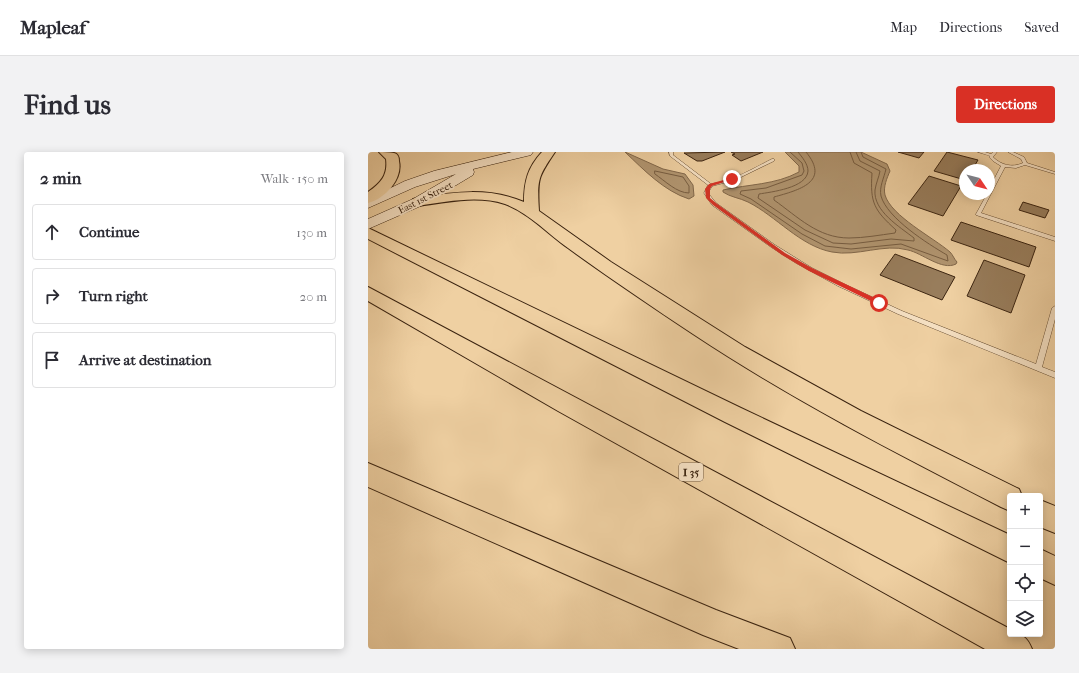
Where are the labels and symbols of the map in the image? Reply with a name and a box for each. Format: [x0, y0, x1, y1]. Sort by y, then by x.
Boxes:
north arrow [959, 164, 995, 200]
route end [723, 170, 741, 188]
street label: East 1st Street [396, 179, 455, 217]
route start [870, 294, 888, 312]
road number: I 35 [679, 463, 703, 481]

